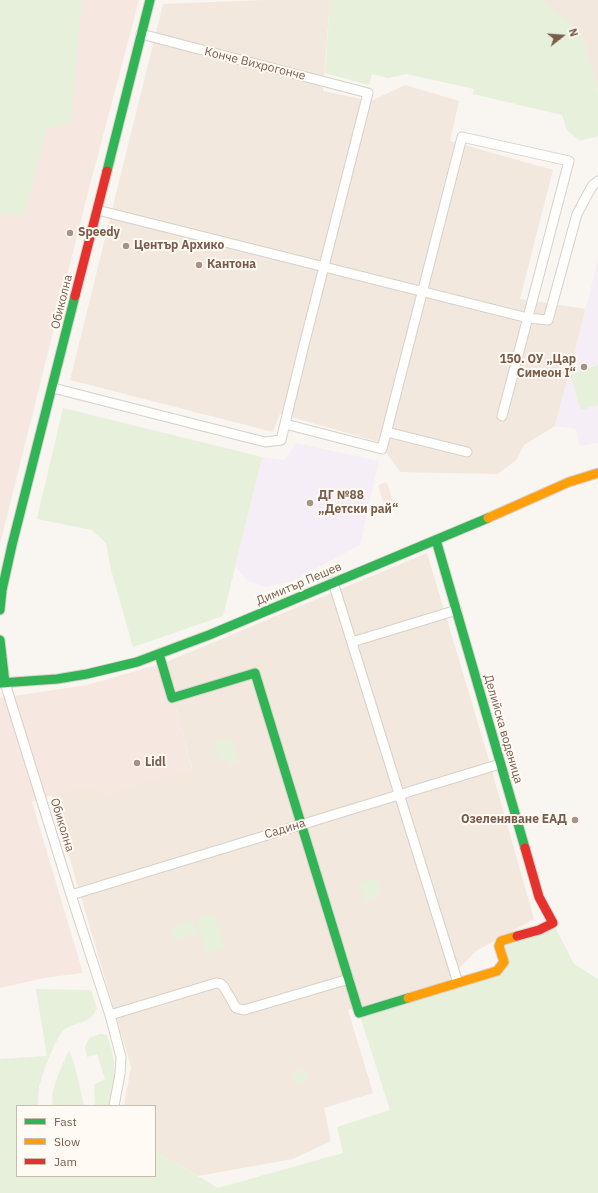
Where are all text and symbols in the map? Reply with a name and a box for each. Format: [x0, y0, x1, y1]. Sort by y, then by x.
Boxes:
north arrow [542, 16, 582, 56]
text: N [566, 27, 581, 38]
street label: Конче Вихрогонче [203, 44, 307, 84]
place label: Speedy [78, 226, 120, 240]
marker: Speedy [65, 228, 75, 238]
place label: Център Архико [134, 239, 224, 253]
marker: Център Архико [121, 241, 131, 251]
place label: Кантона [207, 258, 256, 272]
marker: Кантона [194, 260, 204, 270]
street label: Обиколна [48, 273, 76, 331]
place label: 150. ОУ „Цар Симеон I“ [499, 353, 576, 381]
marker: 150. ОУ „Цар Симеон I“ [579, 362, 589, 372]
place label: ДГ №88 „Детски рай“ [318, 489, 398, 517]
marker: ДГ №88 „Детски рай“ [305, 498, 315, 508]
street label: Димитър Пешев [254, 559, 344, 609]
street label: Делийска воденица [481, 673, 525, 785]
place label: Lidl [145, 756, 166, 770]
marker: Lidl [132, 758, 142, 768]
street label: Обиколна [47, 796, 77, 854]
place label: Озеленяване ЕАД [461, 813, 567, 827]
marker: Озеленяване ЕАД [570, 815, 580, 825]
street label: Садина [263, 816, 307, 842]
legend [16, 1105, 156, 1177]
text: Fast [54, 1114, 77, 1129]
text: Slow [54, 1134, 80, 1149]
text: Jam [54, 1154, 77, 1169]

